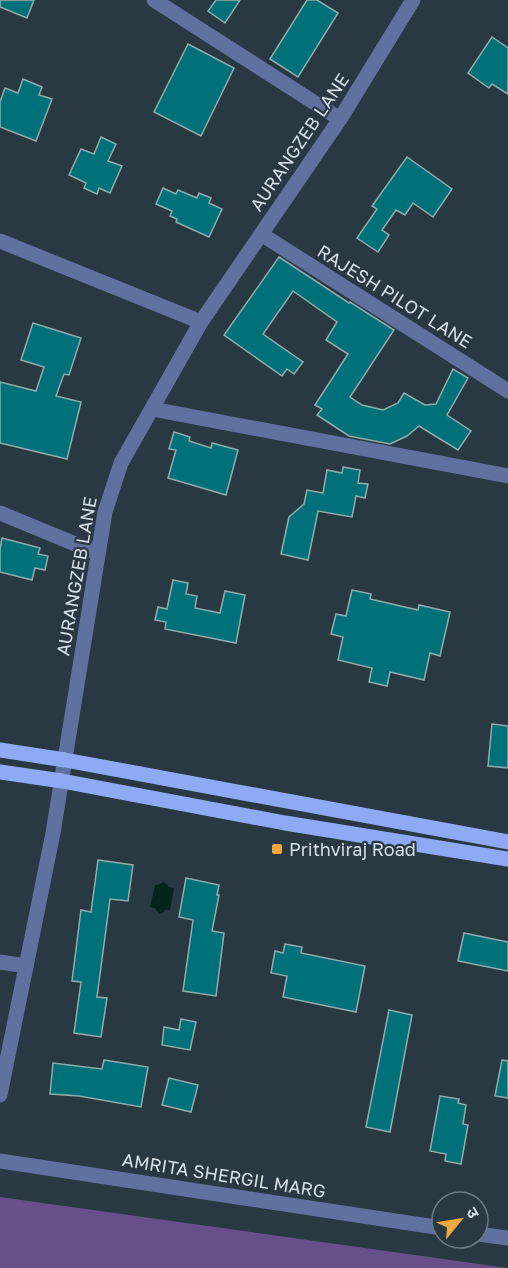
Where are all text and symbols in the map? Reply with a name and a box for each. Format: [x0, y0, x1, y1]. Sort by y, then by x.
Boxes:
street label: AURANGZEB LANE [245, 69, 353, 215]
street label: RAJESH PILOT LANE [314, 239, 476, 353]
street label: AURANGZEB LANE [51, 495, 101, 657]
place label: Prithviraj Road [289, 838, 416, 860]
marker: Prithviraj Road [270, 842, 284, 856]
street label: AMRITA SHERGIL MARG [121, 1148, 327, 1202]
north arrow [430, 1190, 490, 1250]
text: उ [462, 1203, 484, 1222]

